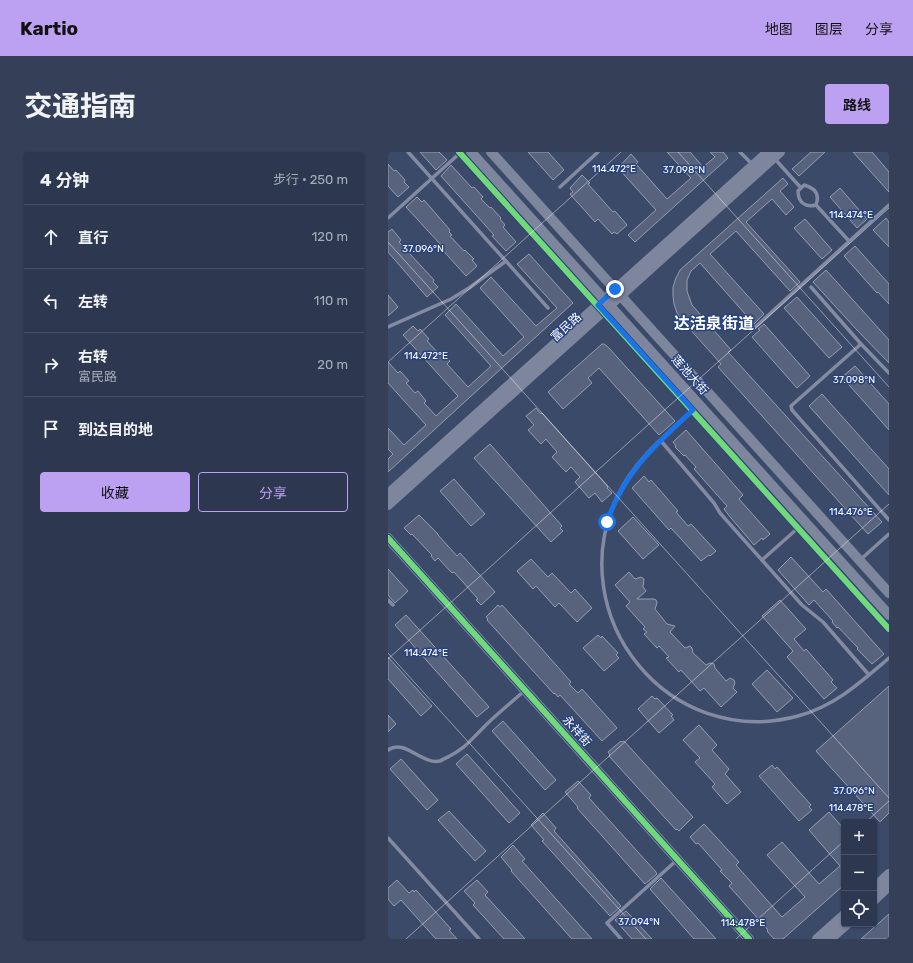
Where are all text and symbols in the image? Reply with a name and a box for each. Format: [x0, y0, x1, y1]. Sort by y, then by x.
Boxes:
text: Kartio [20, 17, 78, 40]
text: 地图 [765, 21, 793, 38]
text: 图层 [815, 21, 843, 38]
text: 分享 [865, 21, 893, 38]
button: 路线 [825, 84, 889, 124]
text: 交通指南 [24, 90, 136, 123]
text: 114.472°E [592, 163, 636, 175]
text: 37.098°N [663, 164, 705, 176]
text: 4 分钟 [40, 170, 89, 190]
text: 步行 · 250 m [273, 172, 348, 187]
text: 114.474°E [829, 209, 873, 221]
icon: ahead [40, 226, 62, 248]
text: 直行 [78, 229, 108, 247]
text: 120 m [312, 229, 348, 244]
text: 37.096°N [402, 243, 444, 255]
route end [606, 280, 624, 298]
icon: left [40, 290, 62, 312]
text: 左转 [78, 293, 108, 311]
text: 110 m [314, 293, 348, 308]
street label: 富民路 [548, 310, 584, 344]
district label: 达活泉街道 [674, 314, 754, 333]
text: 右转 [78, 348, 108, 366]
text: 114.472°E [404, 350, 448, 362]
street label: 莲池大街 [669, 352, 711, 398]
icon: right [40, 354, 62, 376]
text: 20 m [317, 357, 348, 372]
text: 富民路 [78, 369, 117, 384]
text: 37.098°N [833, 374, 875, 386]
icon: arrive [40, 418, 62, 440]
text: 到达目的地 [78, 421, 153, 439]
button: 收藏 [40, 472, 190, 512]
button: 分享 [198, 472, 348, 512]
text: 114.476°E [829, 506, 873, 518]
route start [598, 513, 616, 531]
text: 114.474°E [404, 647, 448, 659]
street label: 永祥街 [560, 713, 594, 749]
text: 37.096°N [833, 785, 875, 797]
text: 114.478°E [829, 802, 873, 814]
map controls [841, 819, 877, 927]
button: + [841, 819, 877, 855]
button: − [841, 855, 877, 891]
button: locate [841, 891, 877, 927]
text: 37.094°N [618, 916, 660, 928]
text: 114.478°E [721, 917, 765, 929]

